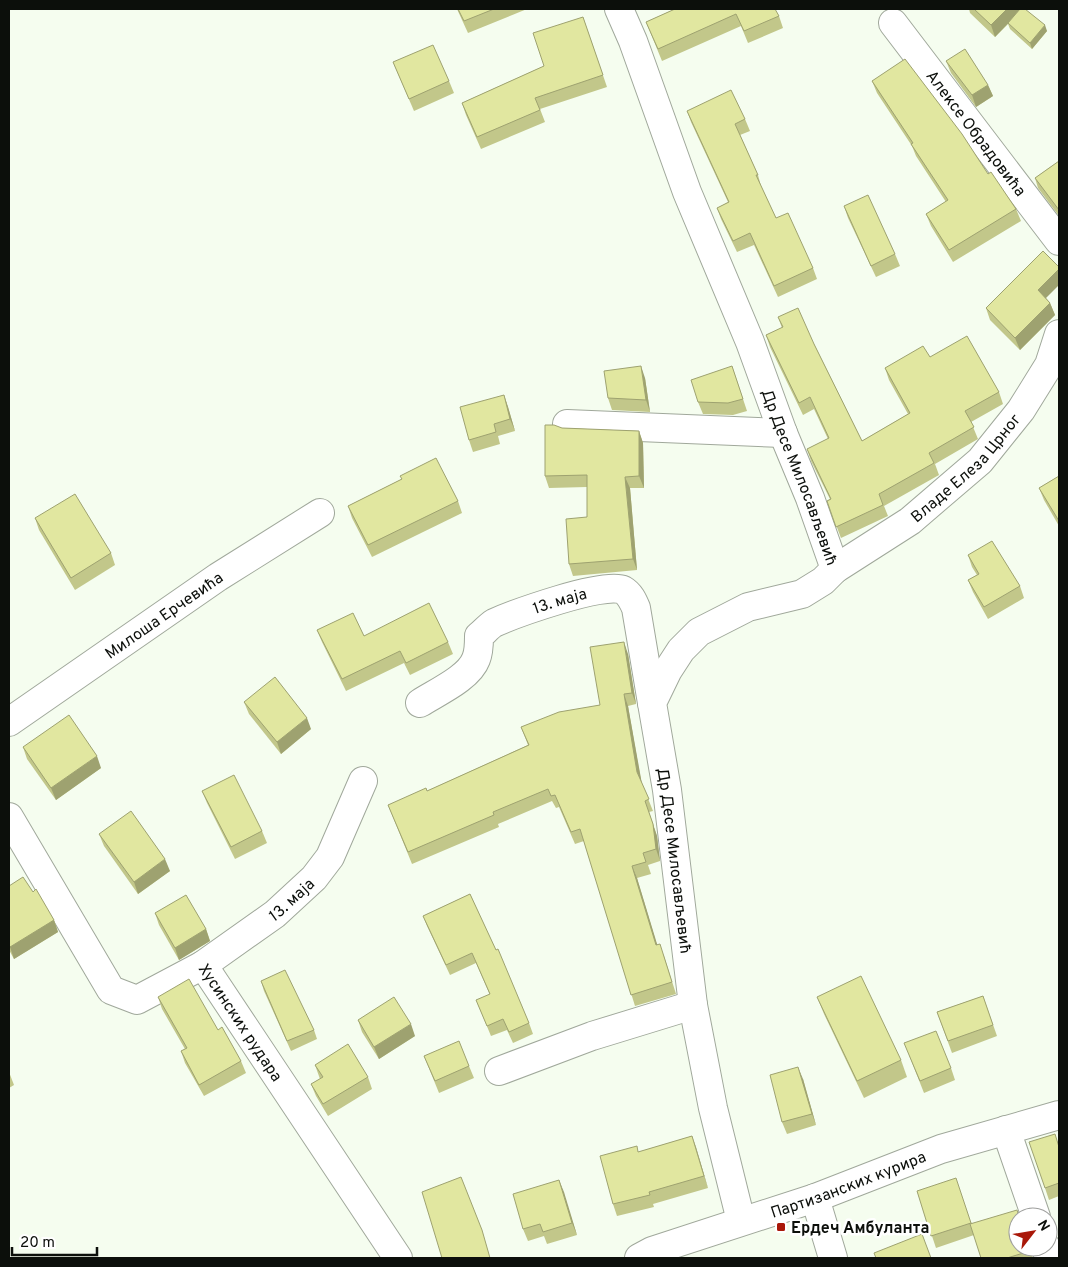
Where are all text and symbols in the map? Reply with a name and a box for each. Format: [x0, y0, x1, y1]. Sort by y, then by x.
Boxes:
street label: Алексе Обрадовића [921, 67, 1029, 201]
street label: Др Десе Милосављевић [756, 387, 841, 568]
street label: Владе Елеза Црног [907, 410, 1026, 528]
street label: Милоша Ерчевића [102, 569, 228, 664]
street label: 13. маја [530, 585, 589, 620]
street label: Др Десе Милосављевић [651, 767, 695, 955]
street label: 13. маја [266, 875, 319, 927]
street label: Хусинских рудара [193, 960, 286, 1086]
street label: Партизанских курира [768, 1148, 929, 1224]
north arrow [1008, 1207, 1058, 1257]
text: N [1033, 1217, 1053, 1235]
place label: Ердеч Амбуланта [791, 1219, 929, 1239]
marker: Ердеч Амбуланта [775, 1221, 787, 1233]
scale bar [12, 1224, 98, 1256]
text: 20 m [20, 1234, 55, 1253]

